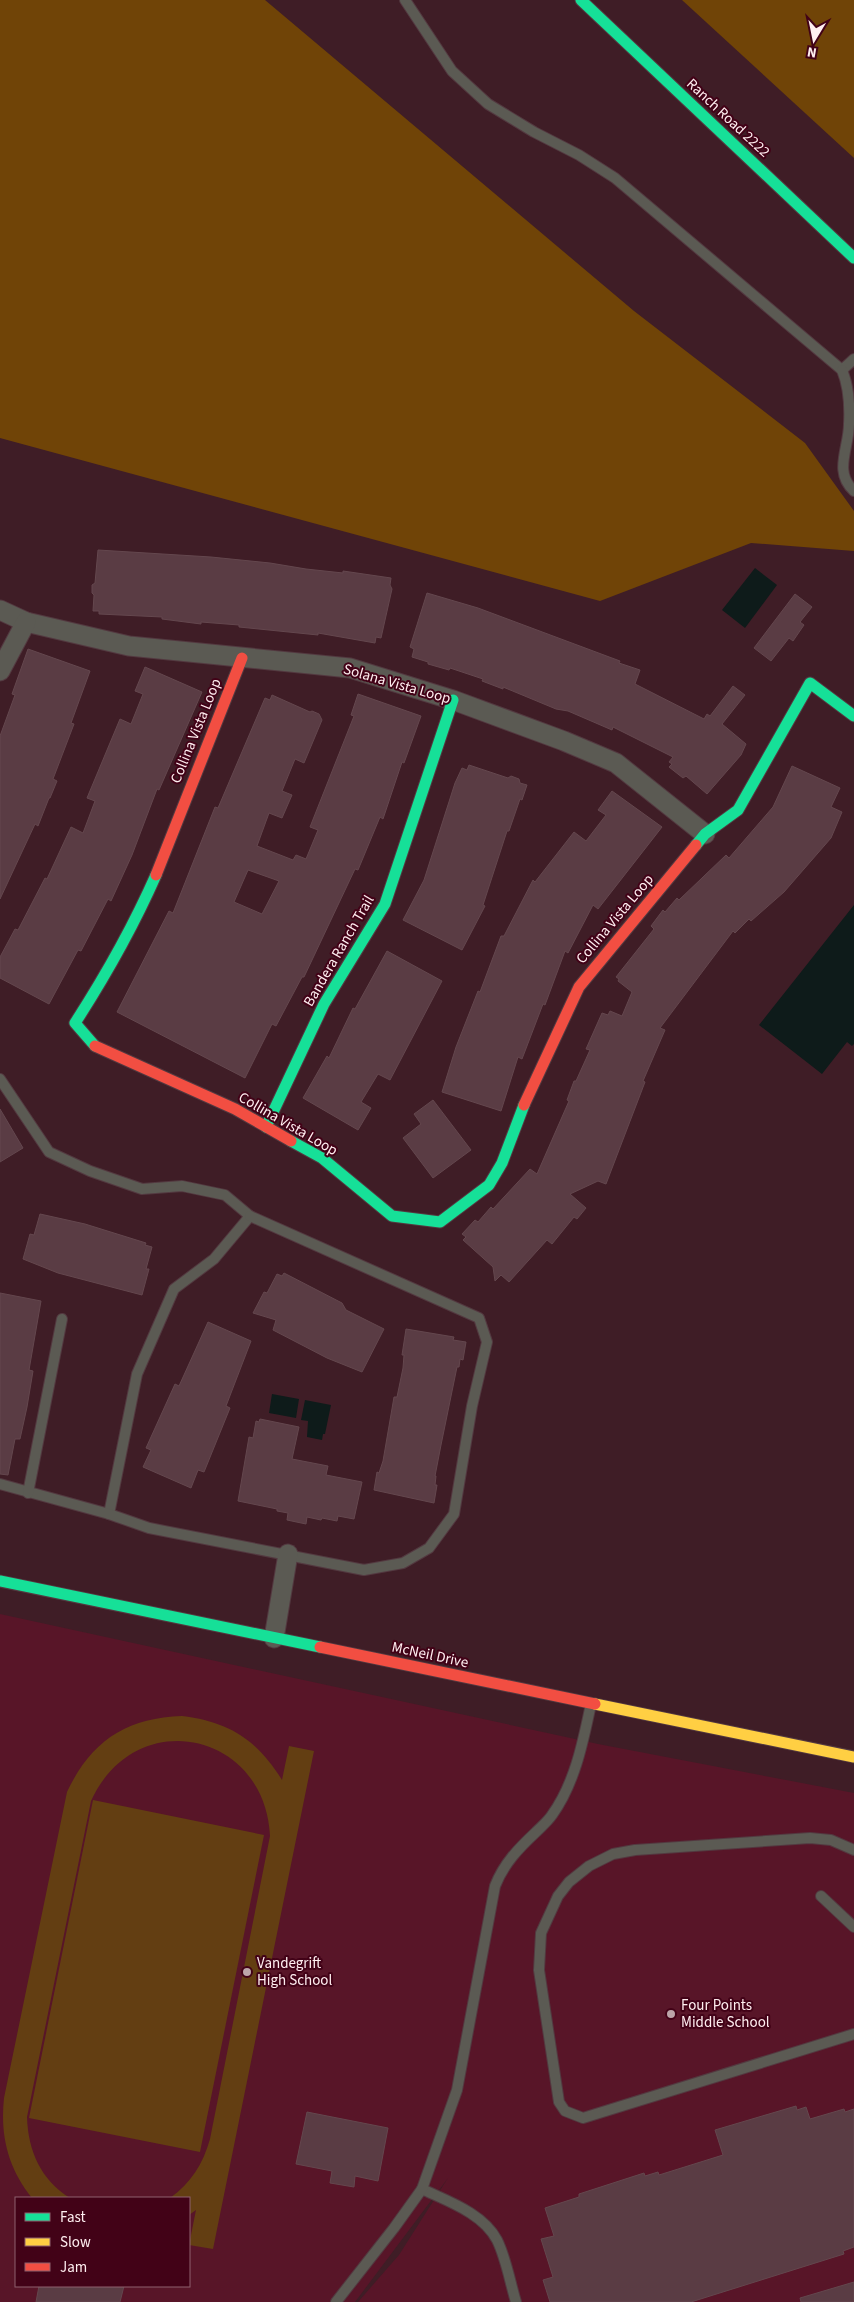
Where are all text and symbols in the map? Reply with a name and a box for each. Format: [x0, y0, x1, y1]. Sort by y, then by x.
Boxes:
north arrow [789, 15, 839, 65]
text: N [806, 41, 818, 62]
street label: Ranch Road 2222 [682, 74, 774, 162]
street label: Solana Vista Loop [341, 659, 453, 709]
street label: Collina Vista Loop [165, 676, 227, 786]
street label: Collina Vista Loop [571, 870, 659, 968]
street label: Bandera Ranch Trail [299, 891, 379, 1010]
street label: Collina Vista Loop [235, 1087, 341, 1161]
street label: McNeil Drive [390, 1637, 470, 1673]
place label: Vandegrift High School [257, 1953, 332, 1991]
marker: Vandegrift High School [241, 1966, 253, 1978]
place label: Four Points Middle School [681, 1995, 770, 2033]
marker: Four Points Middle School [665, 2008, 677, 2020]
legend [15, 2197, 190, 2287]
text: Fast [60, 2207, 86, 2228]
text: Slow [60, 2232, 91, 2253]
text: Jam [60, 2257, 87, 2278]

